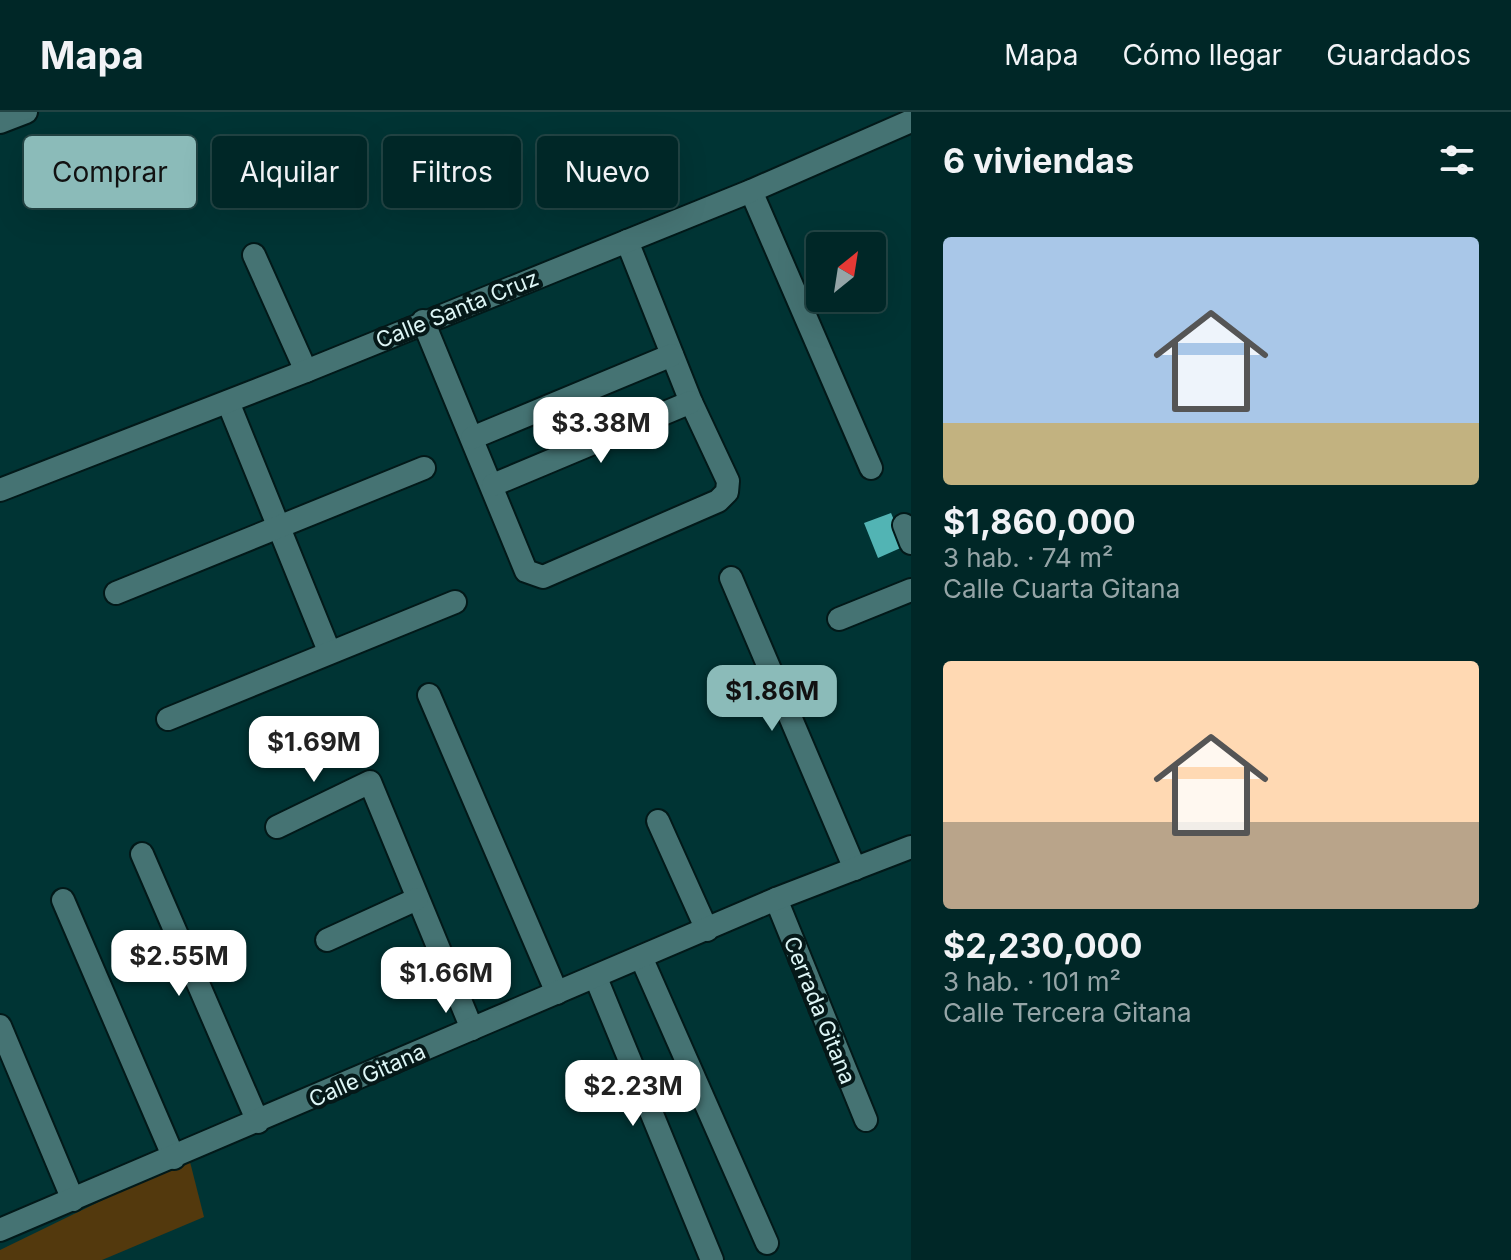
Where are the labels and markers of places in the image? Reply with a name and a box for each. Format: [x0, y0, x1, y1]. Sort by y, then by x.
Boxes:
pin: $3.38M [536, 397, 666, 465]
pin: $1.86M [707, 665, 837, 733]
pin: $1.69M [249, 716, 379, 784]
pin: $2.55M [114, 930, 244, 998]
pin: $1.66M [381, 947, 511, 1015]
pin: $2.23M [568, 1060, 698, 1128]

